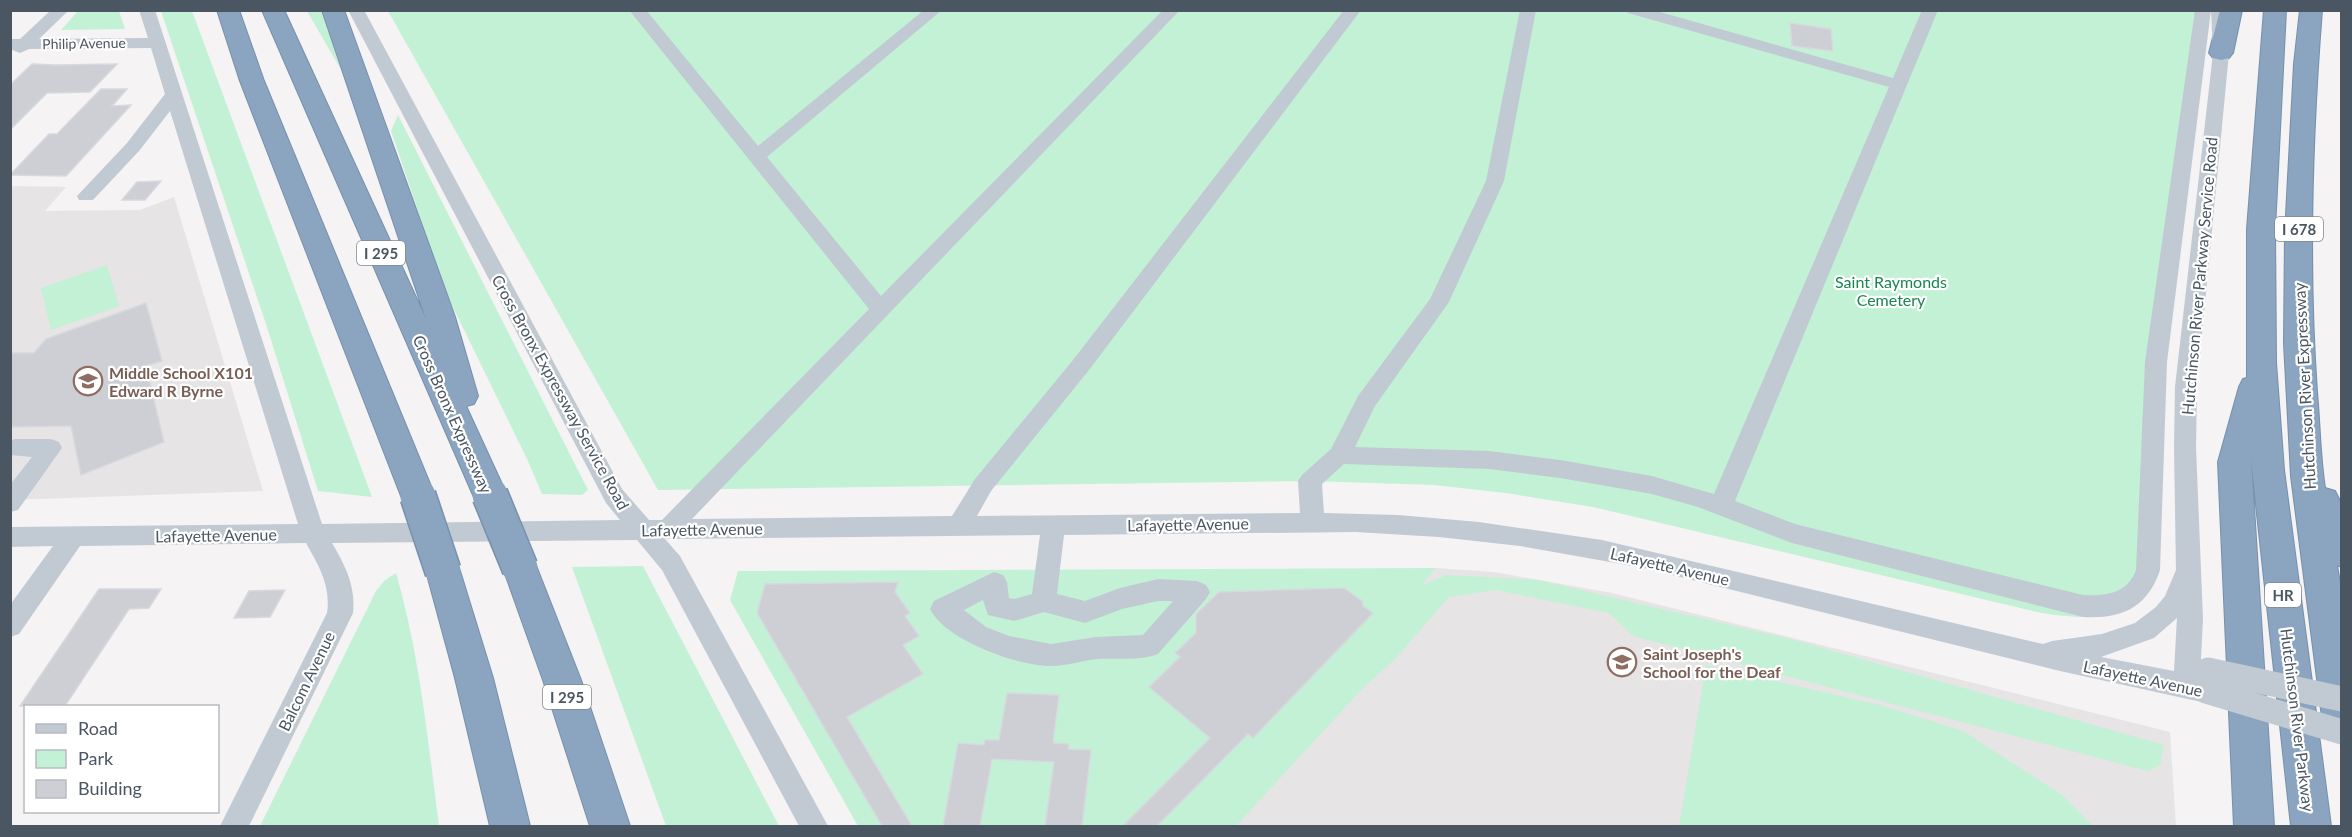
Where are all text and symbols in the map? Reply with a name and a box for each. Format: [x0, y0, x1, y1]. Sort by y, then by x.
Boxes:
street label: Philip Avenue [42, 34, 126, 52]
street label: Hutchinson River Parkway Service Road [2177, 136, 2221, 416]
road number: I 678 [2275, 217, 2323, 241]
road number: I 295 [357, 241, 405, 265]
street label: Cross Bronx Expressway Service Road [488, 271, 634, 513]
park label: Saint Raymonds Cemetery [1835, 272, 1947, 309]
street label: Hutchinson River Expressway [2289, 281, 2319, 490]
street label: Cross Bronx Expressway [409, 332, 497, 497]
place label: Middle School X101 Edward R Byrne [109, 363, 253, 400]
school or university icon: Middle School X101 Edward R Byrne [72, 365, 104, 397]
street label: Lafayette Avenue [1127, 513, 1249, 535]
street label: Lafayette Avenue [641, 518, 763, 540]
street label: Lafayette Avenue [155, 524, 277, 546]
street label: Lafayette Avenue [1609, 543, 1731, 589]
road number: HR [2265, 583, 2301, 607]
street label: Hutchinson River Parkway [2277, 627, 2319, 814]
street label: Balcom Avenue [274, 628, 338, 734]
place label: Saint Joseph's School for the Deaf [1643, 644, 1781, 681]
school or university icon: Saint Joseph's School for the Deaf [1606, 646, 1638, 678]
street label: Lafayette Avenue [2082, 656, 2204, 700]
road number: I 295 [543, 685, 591, 709]
legend [24, 705, 219, 813]
text: Road [78, 717, 118, 739]
text: Park [78, 747, 114, 769]
text: Building [78, 777, 142, 799]

